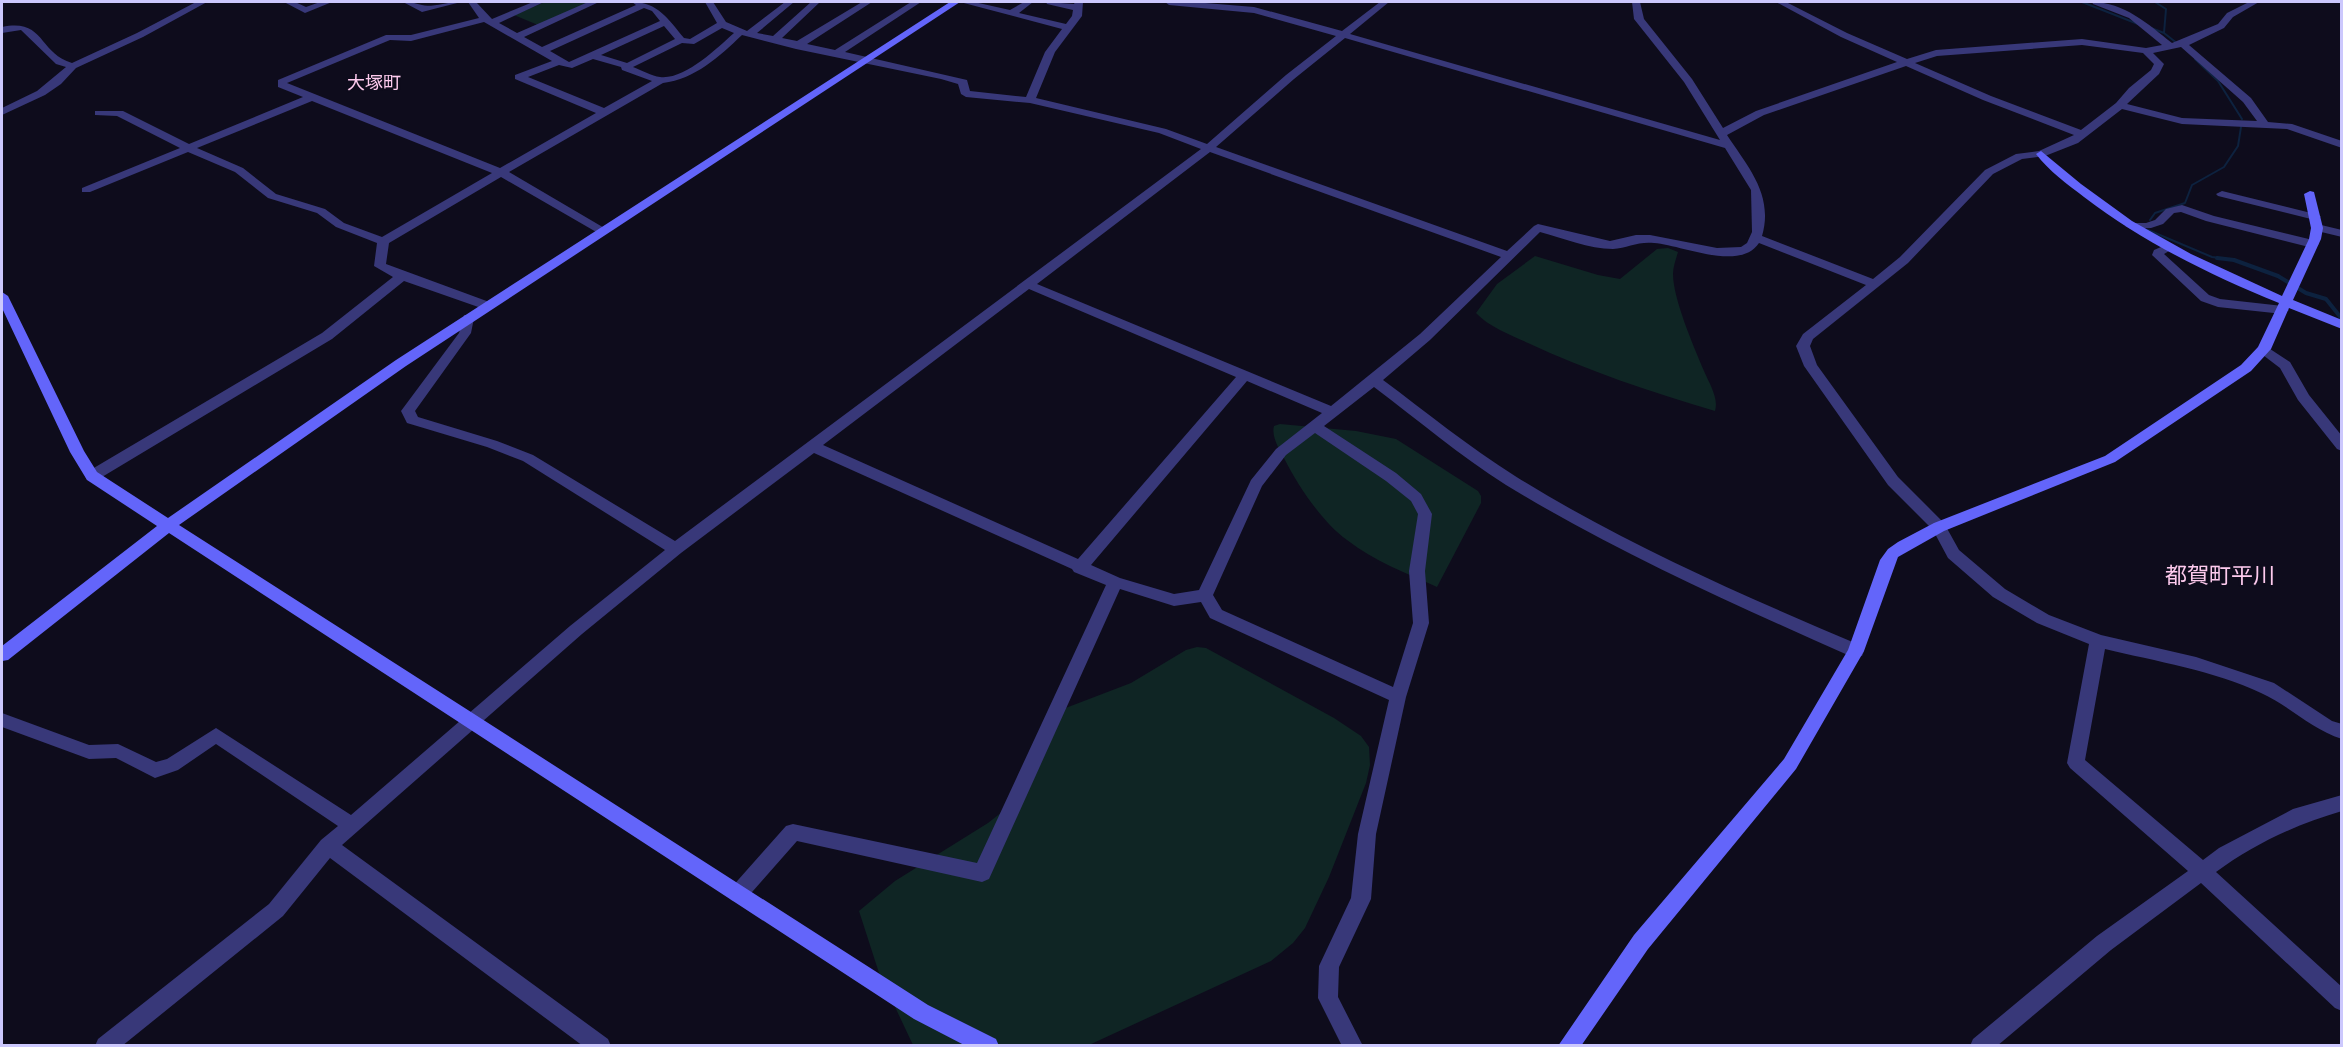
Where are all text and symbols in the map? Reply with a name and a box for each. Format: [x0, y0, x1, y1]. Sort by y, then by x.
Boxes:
district label: 大塚町 [347, 72, 401, 93]
district label: 都賀町平川 [2165, 562, 2275, 588]

